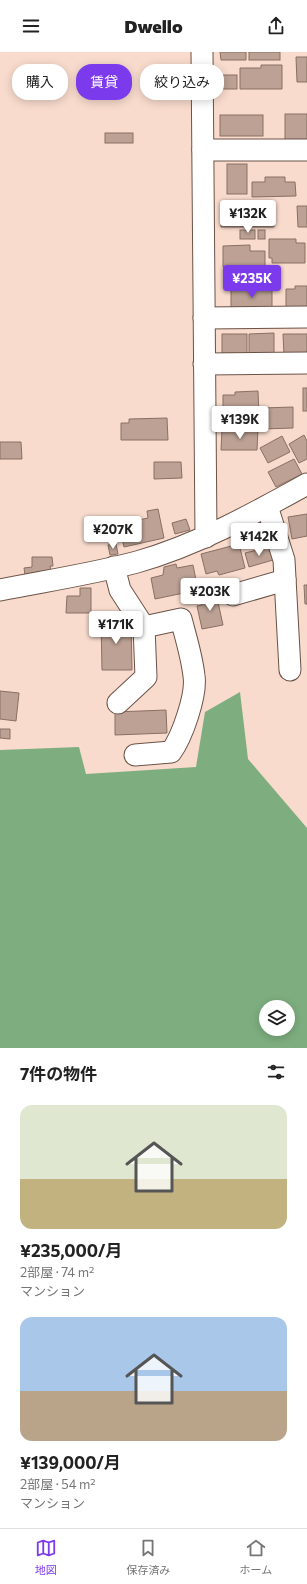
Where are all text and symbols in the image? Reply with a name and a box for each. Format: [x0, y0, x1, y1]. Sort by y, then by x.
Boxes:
icon: menu [20, 15, 42, 37]
text: Dwello [124, 15, 183, 37]
icon: share [265, 15, 287, 37]
chip: 購入 [12, 64, 68, 100]
chip: 賃貸 [76, 64, 132, 100]
chip: 絞り込み [140, 64, 224, 100]
pin: ¥132K [220, 200, 276, 234]
text: ¥132K [229, 205, 267, 221]
pin: ¥235K [224, 265, 280, 299]
text: ¥235K [232, 270, 272, 286]
pin: ¥139K [212, 406, 268, 440]
text: ¥139K [221, 411, 259, 427]
pin: ¥207K [85, 516, 141, 550]
text: ¥207K [93, 521, 133, 537]
pin: ¥142K [231, 523, 287, 557]
text: ¥142K [240, 528, 278, 544]
pin: ¥203K [182, 578, 238, 612]
text: ¥203K [190, 583, 230, 599]
pin: ¥171K [88, 611, 144, 645]
text: ¥171K [98, 616, 134, 632]
map controls [259, 1000, 295, 1036]
button: layers [259, 1000, 295, 1036]
icon: filters [265, 1061, 287, 1083]
text: 7件の物件 [20, 1063, 97, 1084]
icon: home [118, 1131, 190, 1203]
text: ¥235,000/月 [20, 1240, 122, 1261]
text: 2部屋 · 74 m² [20, 1264, 94, 1280]
text: マンション [20, 1283, 85, 1299]
icon: home [118, 1343, 190, 1415]
text: ¥139,000/月 [20, 1452, 121, 1473]
text: 2部屋 · 54 m² [20, 1476, 96, 1492]
text: マンション [20, 1495, 85, 1511]
tab: 地図 [35, 1537, 57, 1577]
tab: 保存済み [126, 1537, 170, 1577]
tab: ホーム [240, 1537, 272, 1577]

